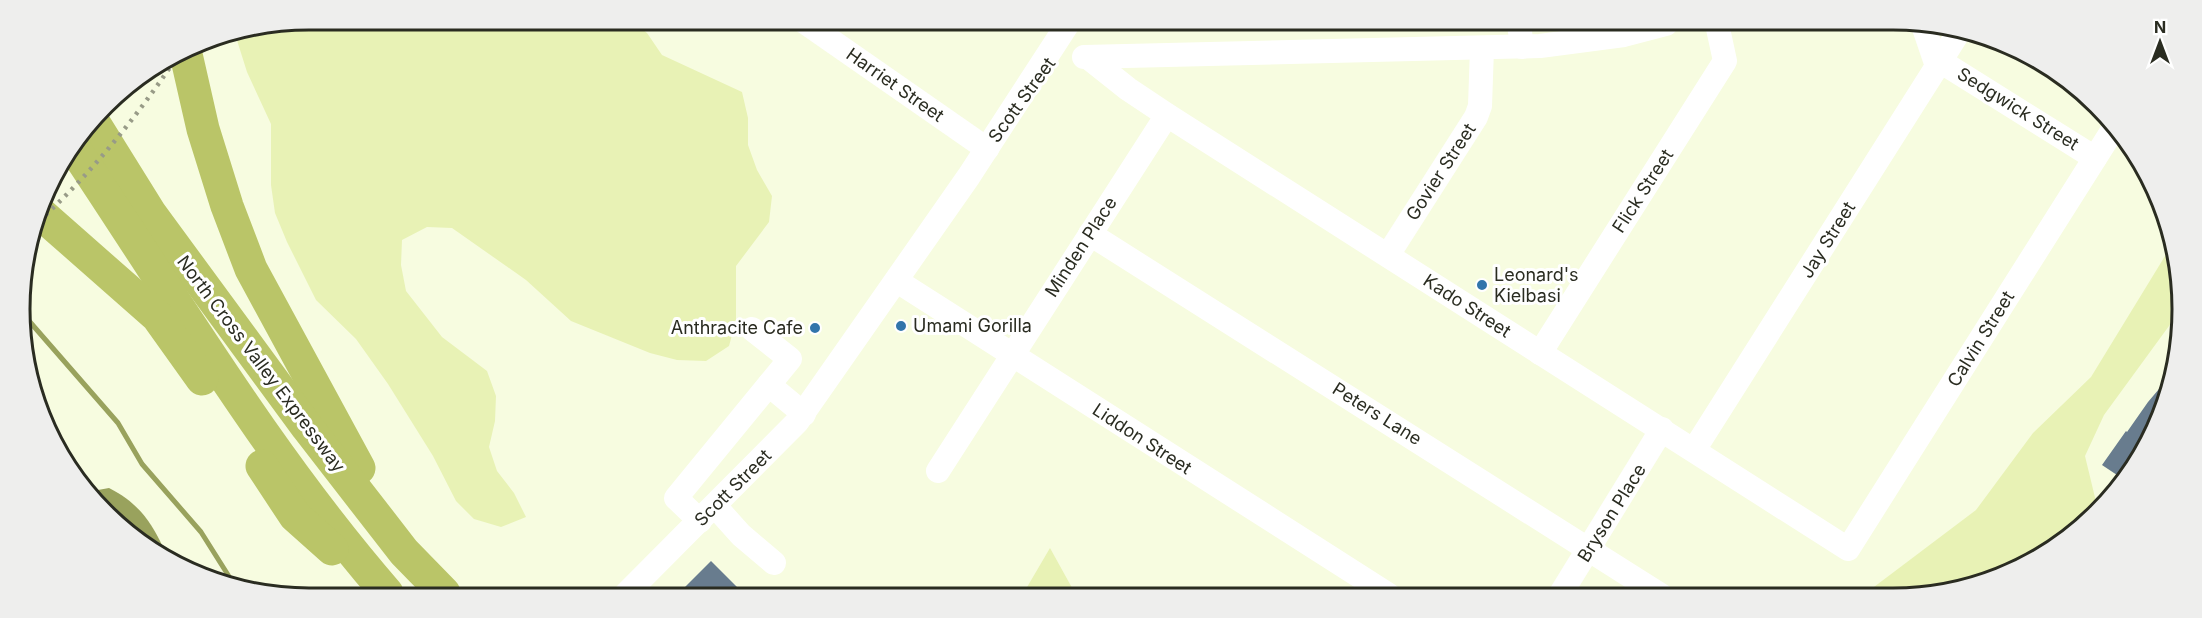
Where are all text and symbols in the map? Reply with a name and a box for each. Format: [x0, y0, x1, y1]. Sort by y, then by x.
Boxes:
north arrow [2130, 12, 2190, 72]
text: N [2154, 17, 2166, 37]
street label: Harriet Street [842, 43, 948, 126]
street label: Scott Street [984, 53, 1059, 146]
street label: Sedgwick Street [1954, 63, 2083, 154]
street label: Govier Street [1401, 119, 1480, 224]
street label: Flick Street [1608, 145, 1677, 236]
street label: Minden Place [1040, 193, 1121, 301]
street label: Jay Street [1796, 198, 1859, 282]
street label: North Cross Valley Expressway [173, 251, 350, 476]
place label: Leonard's Kielbasi [1494, 264, 1579, 306]
street label: Kado Street [1420, 270, 1515, 342]
marker: Leonard's Kielbasi [1475, 278, 1489, 292]
street label: Calvin Street [1943, 287, 2018, 390]
place label: Umami Gorilla [913, 315, 1032, 336]
place label: Anthracite Cafe [671, 317, 803, 338]
marker: Umami Gorilla [894, 319, 908, 333]
marker: Anthracite Cafe [808, 321, 822, 335]
street label: Peters Lane [1329, 378, 1426, 449]
street label: Liddon Street [1089, 399, 1196, 478]
street label: Scott Street [690, 445, 775, 530]
street label: Bryson Place [1573, 460, 1650, 566]

